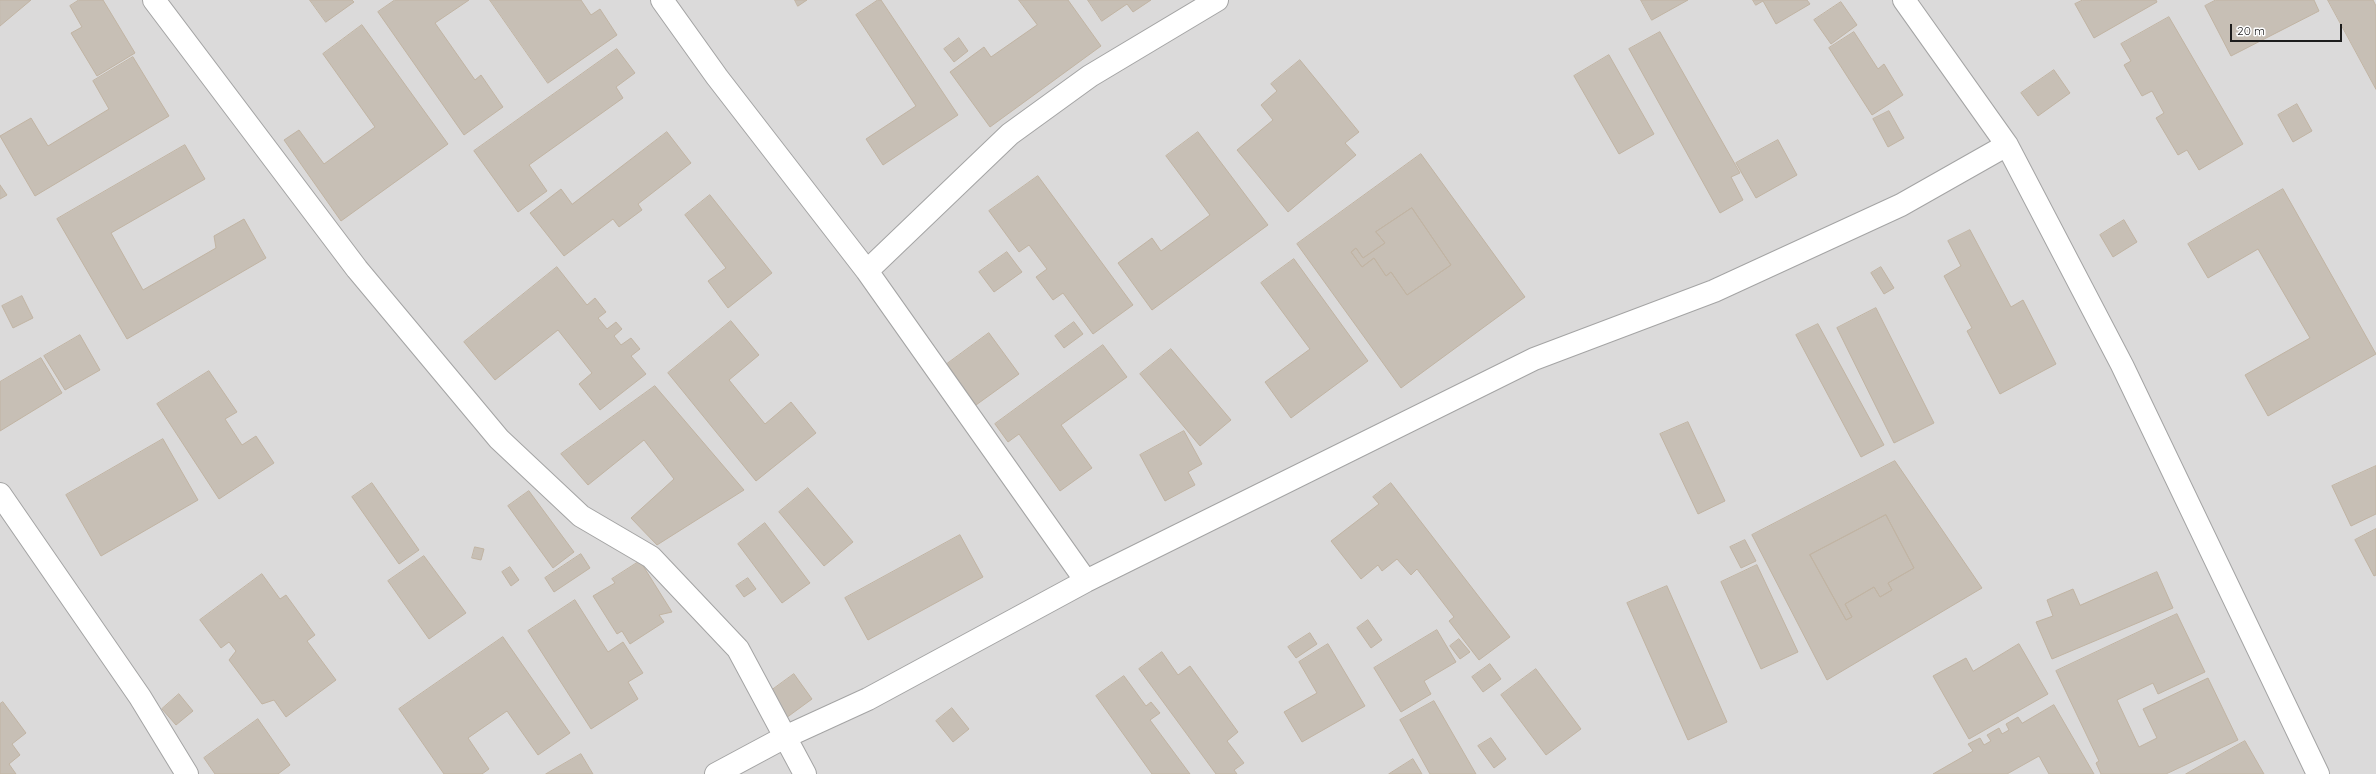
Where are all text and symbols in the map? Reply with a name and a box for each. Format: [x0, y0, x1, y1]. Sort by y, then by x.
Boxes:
scale bar [2232, 16, 2344, 42]
text: 20 m [2237, 23, 2265, 38]

